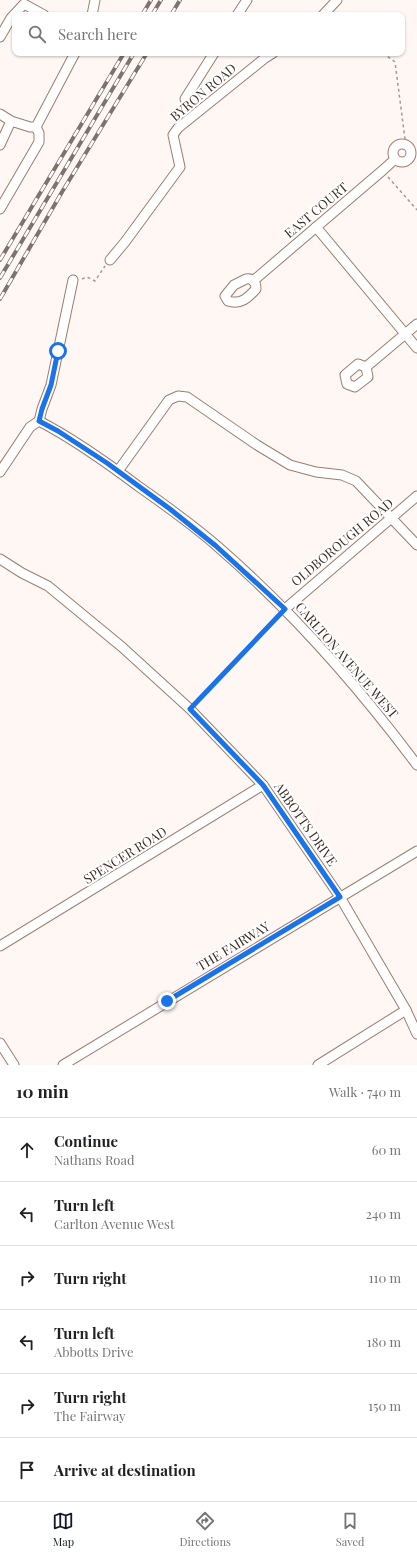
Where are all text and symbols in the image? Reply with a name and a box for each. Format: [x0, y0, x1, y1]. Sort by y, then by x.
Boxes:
search box [12, 12, 405, 56]
icon: search [26, 23, 48, 45]
text: Search here [58, 24, 137, 44]
street label: BYRON ROAD [166, 59, 239, 124]
street label: EAST COURT [280, 178, 351, 241]
route start [49, 342, 67, 360]
street label: OLDBOROUGH ROAD [287, 494, 396, 589]
street label: CARLTON AVENUE WEST [292, 598, 403, 721]
street label: ABBOTTS DRIVE [271, 778, 342, 869]
street label: SPENCER ROAD [80, 822, 170, 887]
street label: THE FAIRWAY [193, 917, 273, 974]
route end [158, 992, 176, 1010]
text: 10 min [16, 1080, 69, 1102]
text: Walk · 740 m [329, 1083, 401, 1100]
text: Continue [54, 1131, 118, 1151]
icon: ahead [16, 1139, 38, 1161]
text: 60 m [372, 1141, 401, 1158]
text: Nathans Road [54, 1151, 134, 1168]
text: Turn left [54, 1195, 115, 1215]
icon: left [16, 1203, 38, 1225]
text: 240 m [366, 1205, 401, 1222]
text: Carlton Avenue West [54, 1215, 175, 1232]
icon: right [16, 1267, 38, 1289]
text: Turn right [54, 1268, 127, 1288]
text: 110 m [369, 1269, 401, 1286]
text: Turn left [54, 1323, 115, 1343]
icon: left [16, 1331, 38, 1353]
text: 180 m [367, 1333, 401, 1350]
text: Abbotts Drive [54, 1343, 134, 1360]
text: Turn right [54, 1387, 127, 1407]
icon: right [16, 1395, 38, 1417]
text: 150 m [368, 1397, 401, 1414]
text: The Fairway [54, 1407, 126, 1424]
icon: arrive [16, 1459, 38, 1481]
text: Arrive at destination [54, 1460, 196, 1480]
tab: Map [52, 1510, 74, 1549]
tab: Directions [179, 1510, 231, 1549]
tab: Saved [336, 1510, 364, 1549]

